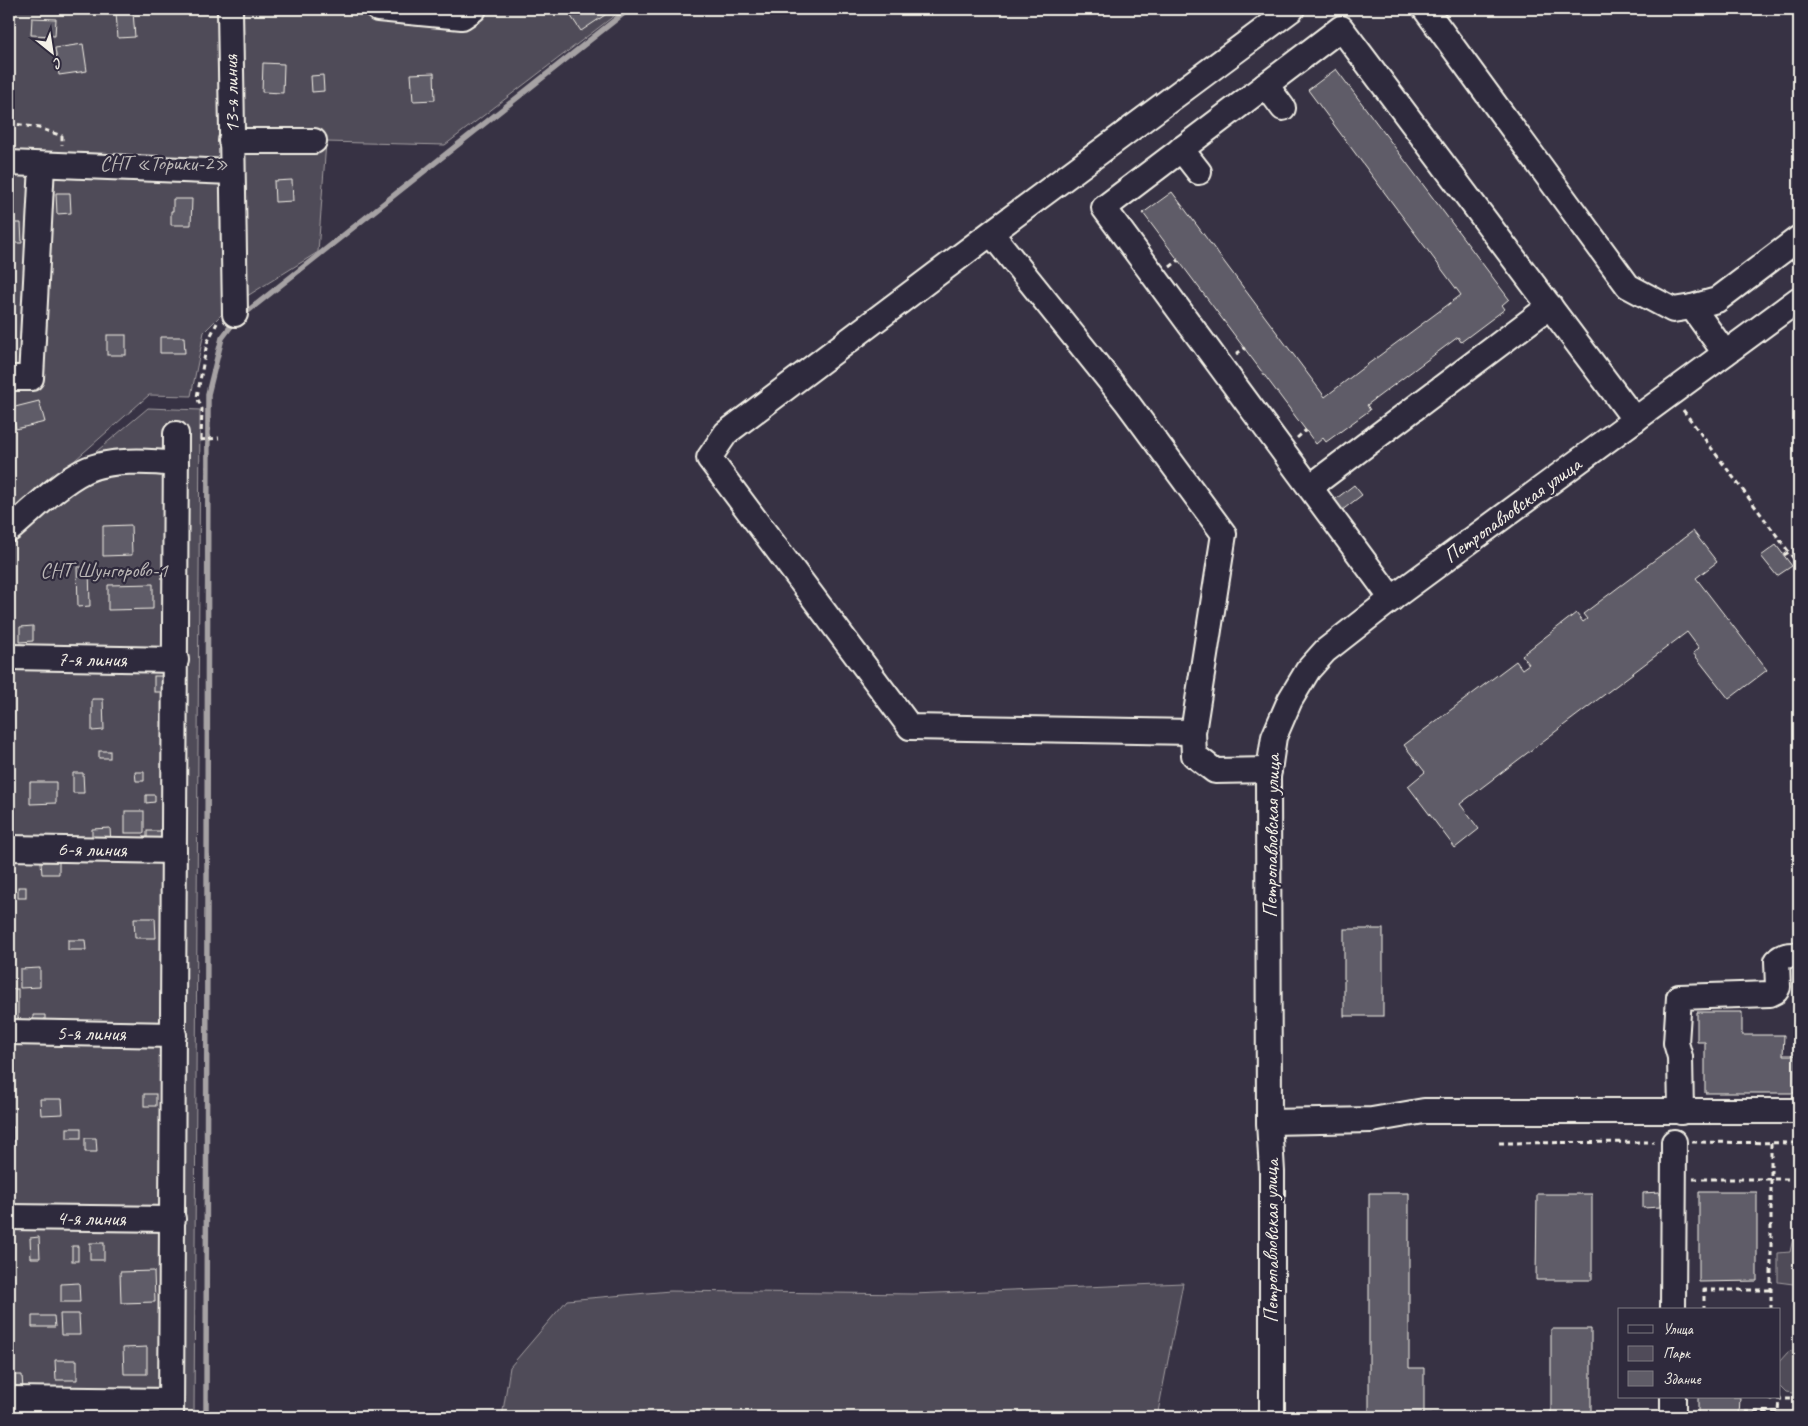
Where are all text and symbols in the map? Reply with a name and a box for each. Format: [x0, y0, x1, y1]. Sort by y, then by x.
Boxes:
north arrow [28, 28, 78, 78]
street label: 13-я линия [217, 53, 245, 134]
text: С [49, 54, 65, 73]
park label: СНТ «Торики-2» [100, 150, 228, 176]
street label: Петропавловская улица [1438, 450, 1588, 569]
park label: СНТ Шунгорово-1 [40, 557, 169, 583]
street label: 7-я линия [57, 645, 128, 673]
street label: Петропавловская улица [1257, 752, 1285, 918]
street label: 6-я линия [57, 835, 128, 863]
street label: 5-я линия [56, 1019, 127, 1047]
street label: Петропавловская улица [1258, 1157, 1284, 1323]
street label: 4-я линия [56, 1204, 127, 1232]
legend [1618, 1308, 1780, 1398]
text: Улица [1663, 1320, 1694, 1339]
text: Парк [1663, 1344, 1691, 1363]
text: Здание [1663, 1370, 1702, 1389]

